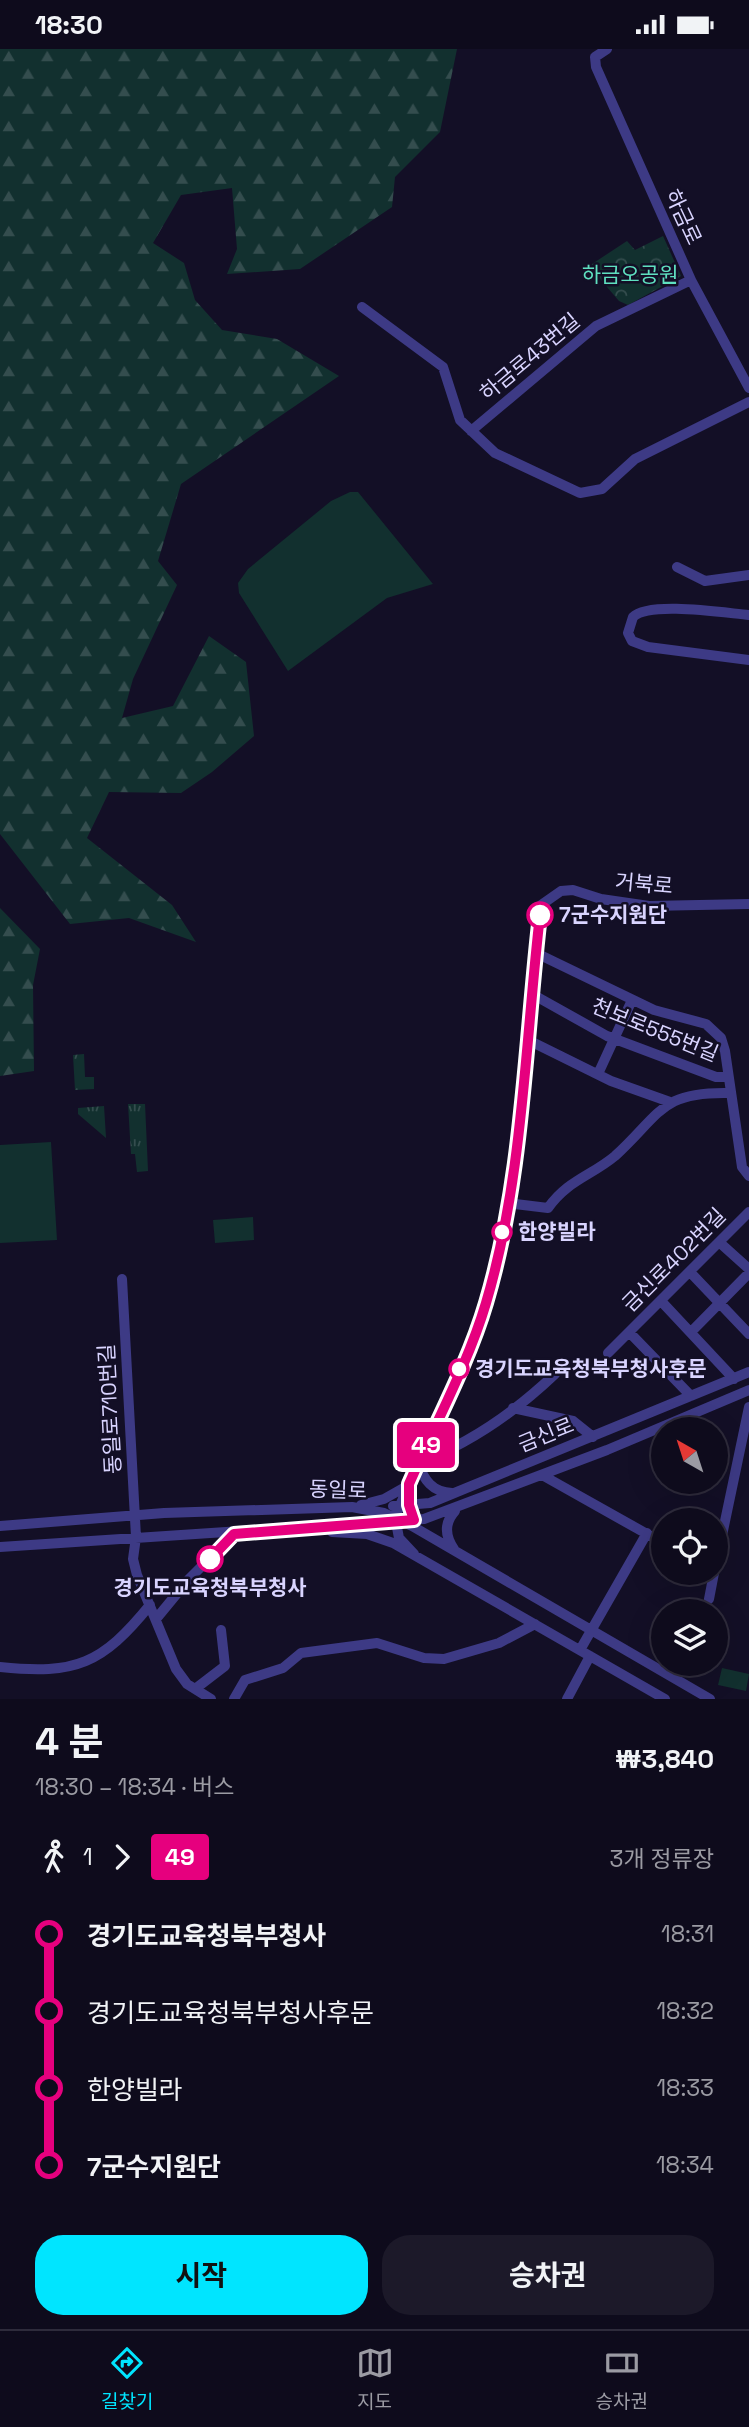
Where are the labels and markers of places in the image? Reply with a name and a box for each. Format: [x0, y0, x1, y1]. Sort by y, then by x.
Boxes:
place label: 7군수지원단 [559, 901, 667, 928]
marker: 7군수지원단 [527, 902, 553, 928]
place label: 한양빌라 [518, 1218, 596, 1245]
marker: 한양빌라 [492, 1222, 512, 1242]
place label: 경기도교육청북부청사후문 [475, 1355, 707, 1382]
marker: 경기도교육청북부청사후문 [449, 1359, 469, 1379]
marker: 경기도교육청북부청사 [197, 1546, 223, 1572]
place label: 경기도교육청북부청사 [113, 1574, 307, 1601]

